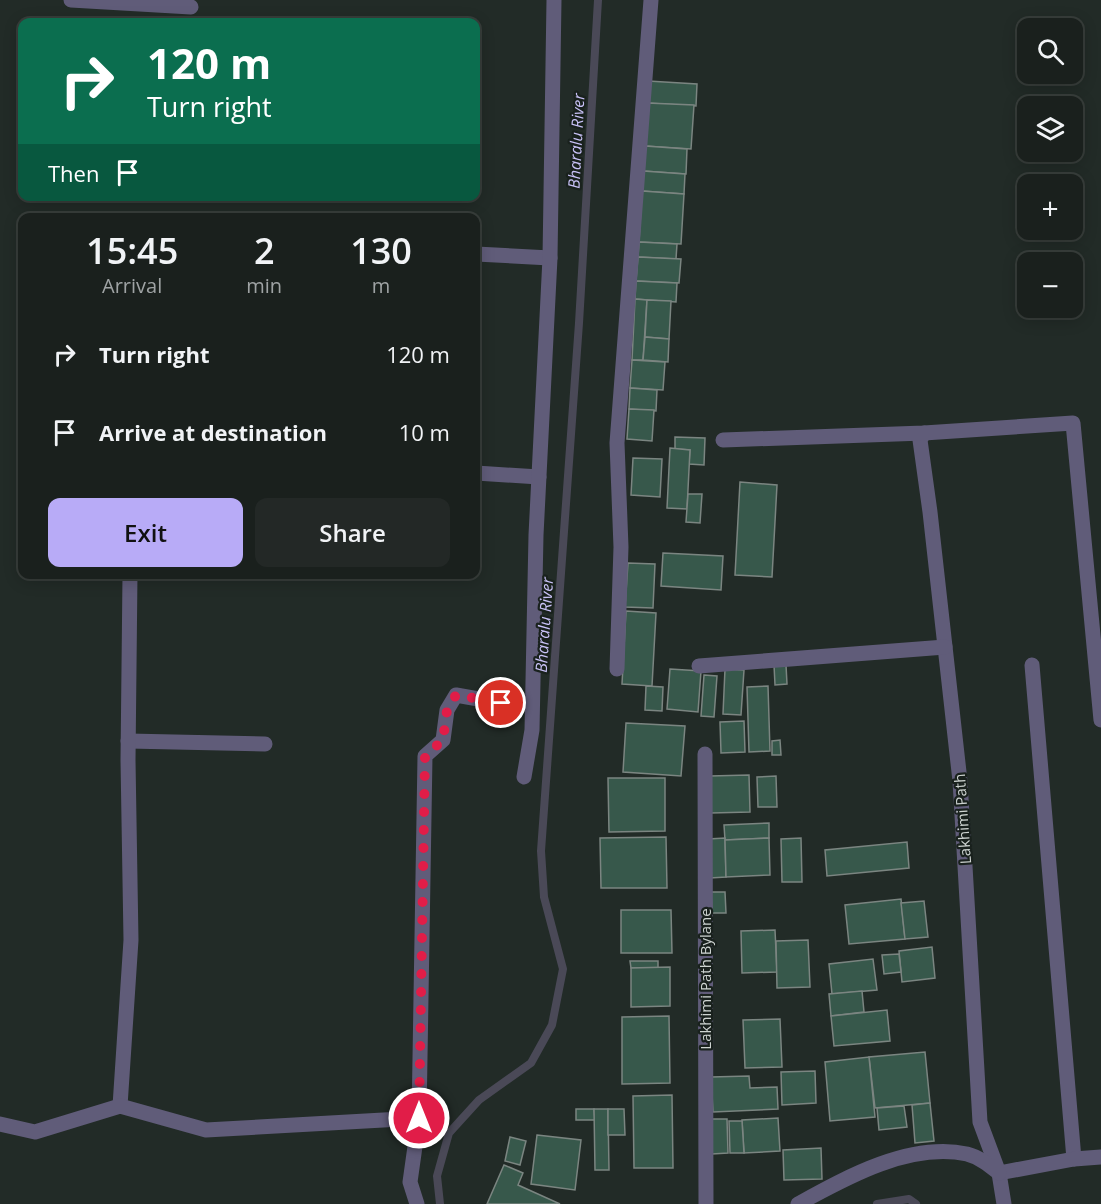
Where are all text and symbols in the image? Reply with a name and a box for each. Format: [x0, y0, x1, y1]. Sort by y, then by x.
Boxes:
map controls [1017, 18, 1083, 318]
button: search [1017, 18, 1083, 84]
text: 120 m [147, 34, 271, 91]
icon: right [48, 42, 126, 120]
text: Turn right [147, 88, 272, 125]
water label: Bharalu River [563, 92, 590, 189]
button: layers [1017, 96, 1083, 162]
icon: arrive [111, 156, 144, 189]
text: Then [48, 158, 99, 188]
button: + [1017, 174, 1083, 240]
text: 15:45 [86, 226, 178, 275]
text: 2 [254, 226, 275, 275]
text: 130 [350, 226, 412, 275]
button: − [1017, 252, 1083, 318]
text: Arrival [102, 272, 162, 299]
text: min [246, 272, 282, 299]
text: m [372, 272, 390, 299]
icon: right [48, 338, 81, 371]
text: Turn right [99, 339, 210, 369]
text: 120 m [386, 339, 450, 369]
icon: arrive [48, 416, 81, 449]
text: Arrive at destination [99, 417, 327, 447]
text: 10 m [399, 417, 450, 447]
button: Exit [48, 498, 243, 567]
button: Share [255, 498, 450, 567]
water label: Bharalu River [530, 576, 558, 673]
pin [475, 677, 526, 728]
icon: arrive [484, 686, 517, 719]
street label: Lakhimi Path [949, 773, 975, 865]
street label: Lakhimi Path Bylane [695, 908, 715, 1050]
position arrow [387, 1086, 451, 1150]

